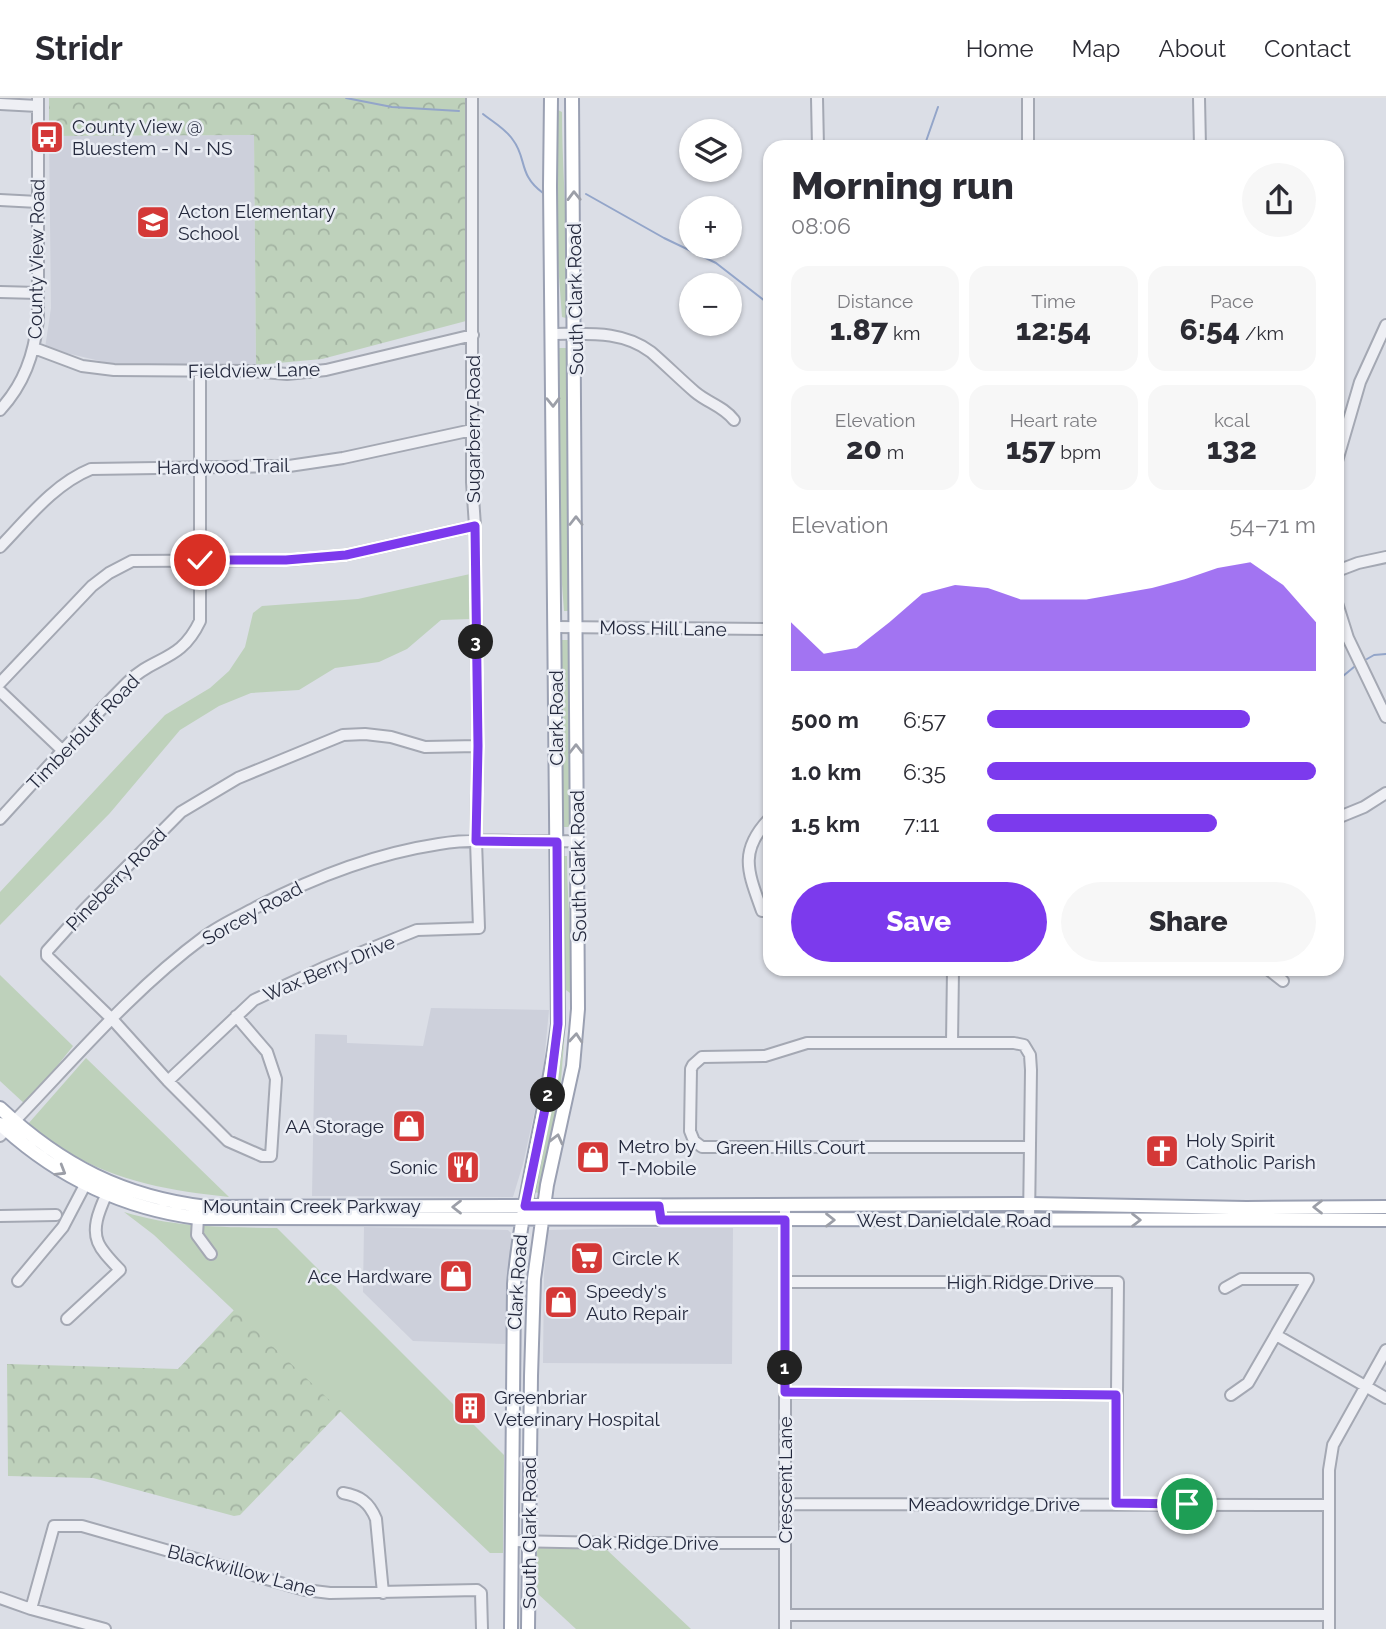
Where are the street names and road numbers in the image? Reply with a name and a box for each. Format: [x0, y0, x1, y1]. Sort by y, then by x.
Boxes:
street label: County View Road [24, 179, 48, 339]
street label: South Clark Road [563, 223, 587, 375]
street label: Sugarberry Road [462, 355, 484, 503]
street label: Fieldview Lane [188, 358, 320, 382]
street label: Hardwood Trail [157, 454, 290, 478]
street label: Moss Hill Lane [599, 616, 727, 640]
street label: Timberbluff Road [22, 670, 144, 794]
street label: Clark Road [545, 670, 567, 766]
street label: South Clark Road [566, 790, 590, 942]
street label: Pineberry Road [61, 823, 171, 935]
street label: Sorcey Road [198, 877, 306, 949]
street label: Wax Berry Drive [260, 930, 398, 1006]
street label: Green Hills Court [716, 1136, 866, 1158]
street label: Mountain Creek Parkway [203, 1195, 421, 1217]
street label: West Danieldale Road [857, 1209, 1051, 1231]
street label: Clark Road [503, 1233, 531, 1331]
street label: High Ridge Drive [946, 1271, 1094, 1293]
street label: Crescent Lane [774, 1416, 796, 1544]
street label: South Clark Road [518, 1457, 540, 1609]
street label: Meadowridge Drive [908, 1493, 1080, 1515]
street label: Oak Ridge Drive [577, 1530, 719, 1554]
street label: Blackwillow Lane [165, 1540, 319, 1600]

